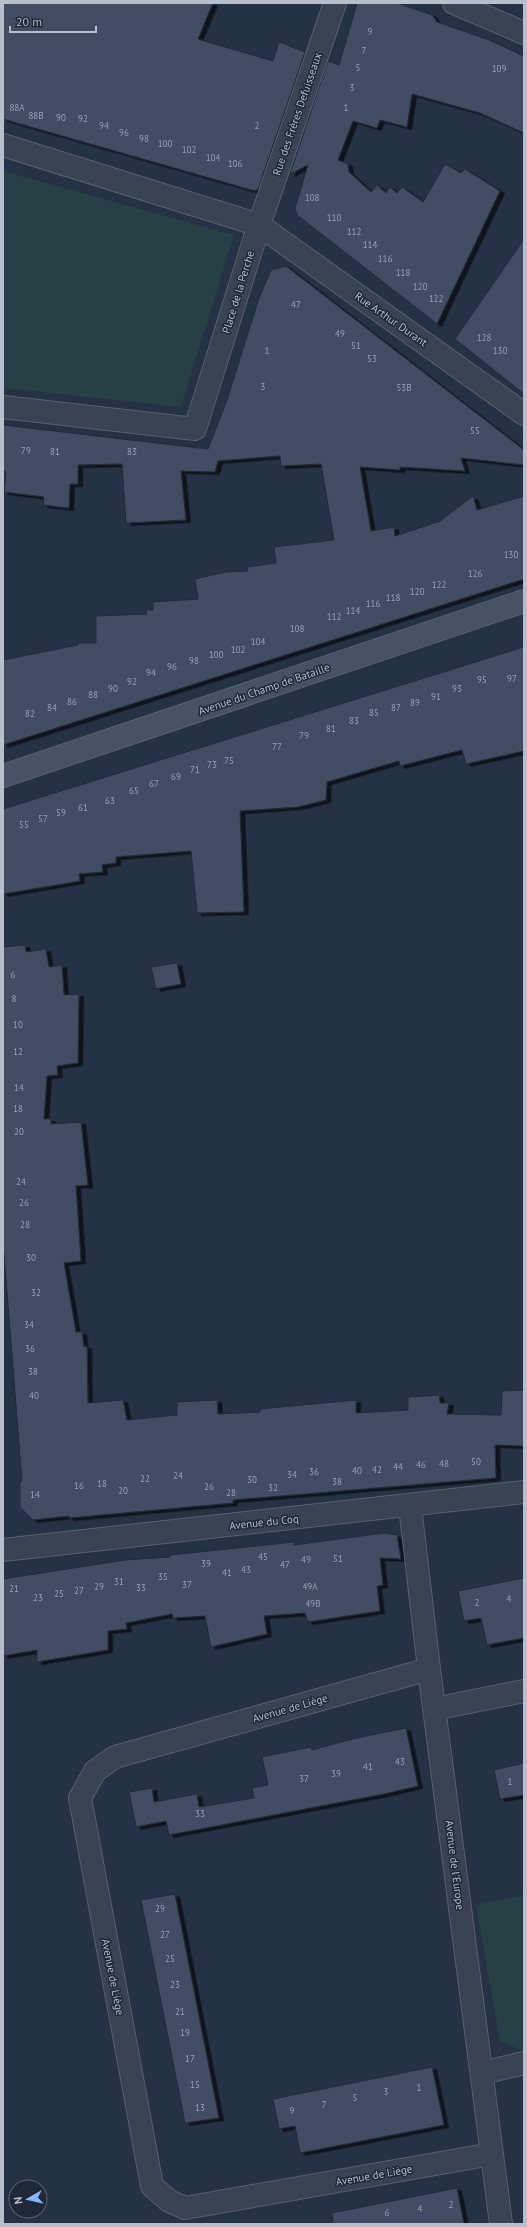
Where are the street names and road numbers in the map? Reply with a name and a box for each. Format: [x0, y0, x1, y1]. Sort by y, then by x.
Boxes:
street label: Rue des Frères Defuisseaux [269, 50, 325, 177]
street label: Place de la Perche [219, 249, 257, 335]
street label: Rue Arthur Durant [352, 289, 430, 349]
street label: Avenue du Champ de Bataille [196, 660, 332, 718]
street label: Avenue du Coq [229, 1511, 300, 1533]
street label: Avenue de Liège [251, 1691, 329, 1725]
street label: Avenue de l'Europe [443, 1819, 468, 1911]
street label: Avenue de Liège [99, 1938, 127, 2017]
street label: Avenue de Liège [335, 2161, 414, 2189]

